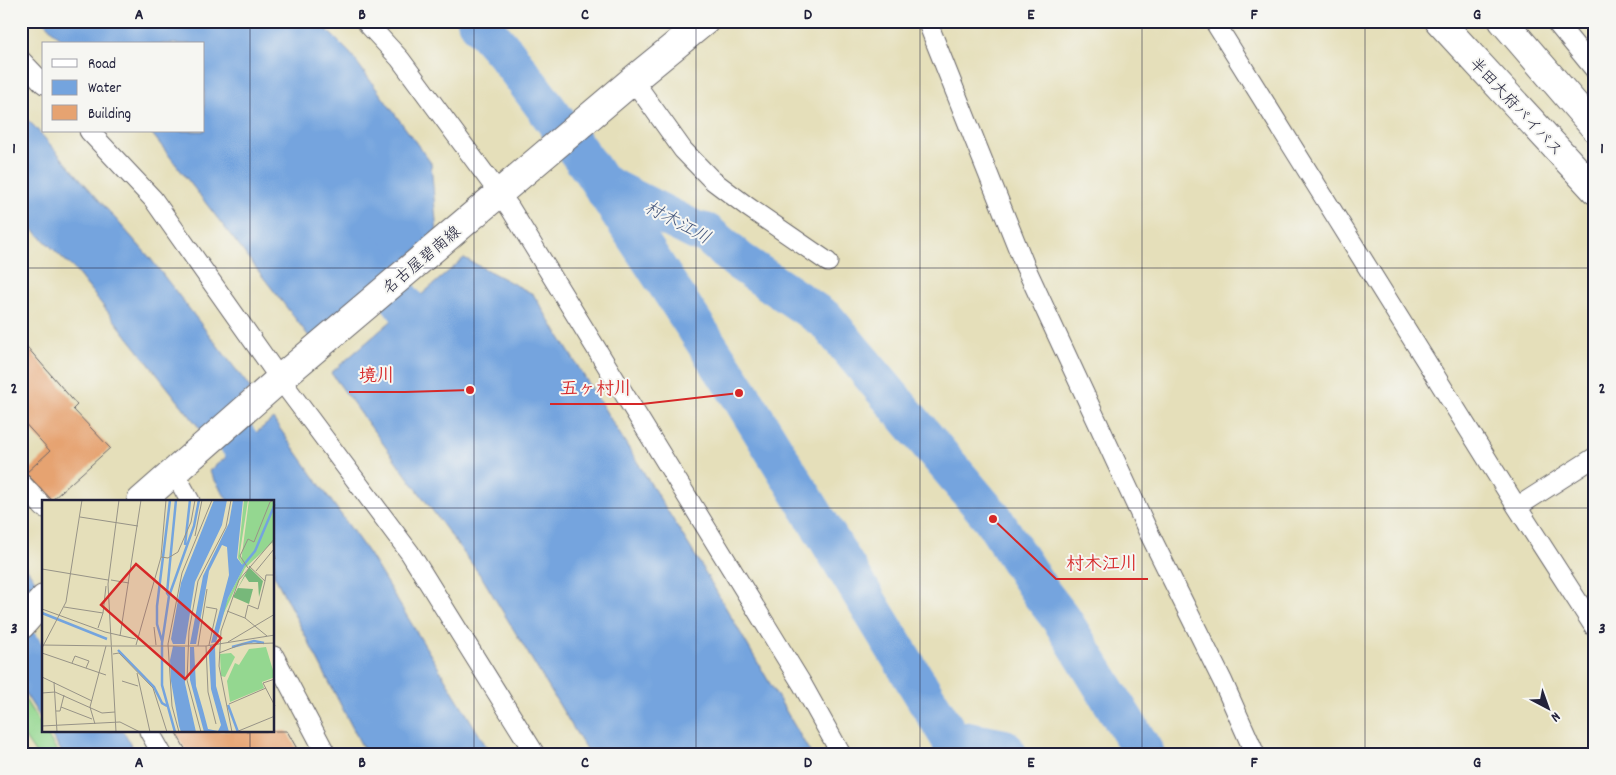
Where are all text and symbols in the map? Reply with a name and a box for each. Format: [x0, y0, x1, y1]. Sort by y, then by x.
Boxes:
text: A [135, 4, 144, 27]
text: B [358, 4, 366, 27]
text: C [581, 4, 589, 27]
text: D [804, 4, 813, 27]
text: E [1027, 4, 1035, 27]
text: F [1250, 4, 1258, 27]
text: G [1473, 4, 1481, 27]
legend [42, 42, 205, 132]
street label: 半田大府パイパス [1463, 53, 1567, 162]
text: Road [88, 54, 116, 76]
text: Water [88, 78, 122, 100]
text: Building [88, 104, 131, 126]
text: 1 [12, 138, 16, 161]
text: 1 [1600, 138, 1604, 161]
water label: 村木江川 [639, 196, 714, 252]
street label: 名古屋碧南線 [378, 221, 467, 301]
callout: 境川 [349, 359, 405, 392]
text: 境川 [359, 365, 395, 390]
callout: 五ヶ村川 [550, 371, 642, 404]
text: 2 [11, 378, 18, 401]
text: 五ヶ村川 [560, 378, 632, 403]
text: 2 [1599, 378, 1606, 401]
inset map [42, 500, 275, 732]
callout: 村木江川 [1056, 546, 1148, 579]
text: 村木江川 [1066, 553, 1138, 578]
text: 3 [10, 618, 18, 641]
text: 3 [1598, 618, 1606, 641]
north arrow [1524, 682, 1574, 732]
text: N [1546, 706, 1564, 726]
text: A [135, 752, 144, 775]
text: B [358, 752, 366, 775]
text: C [581, 752, 589, 775]
text: D [804, 752, 813, 775]
text: E [1027, 752, 1035, 775]
text: F [1250, 752, 1258, 775]
text: G [1473, 752, 1481, 775]

